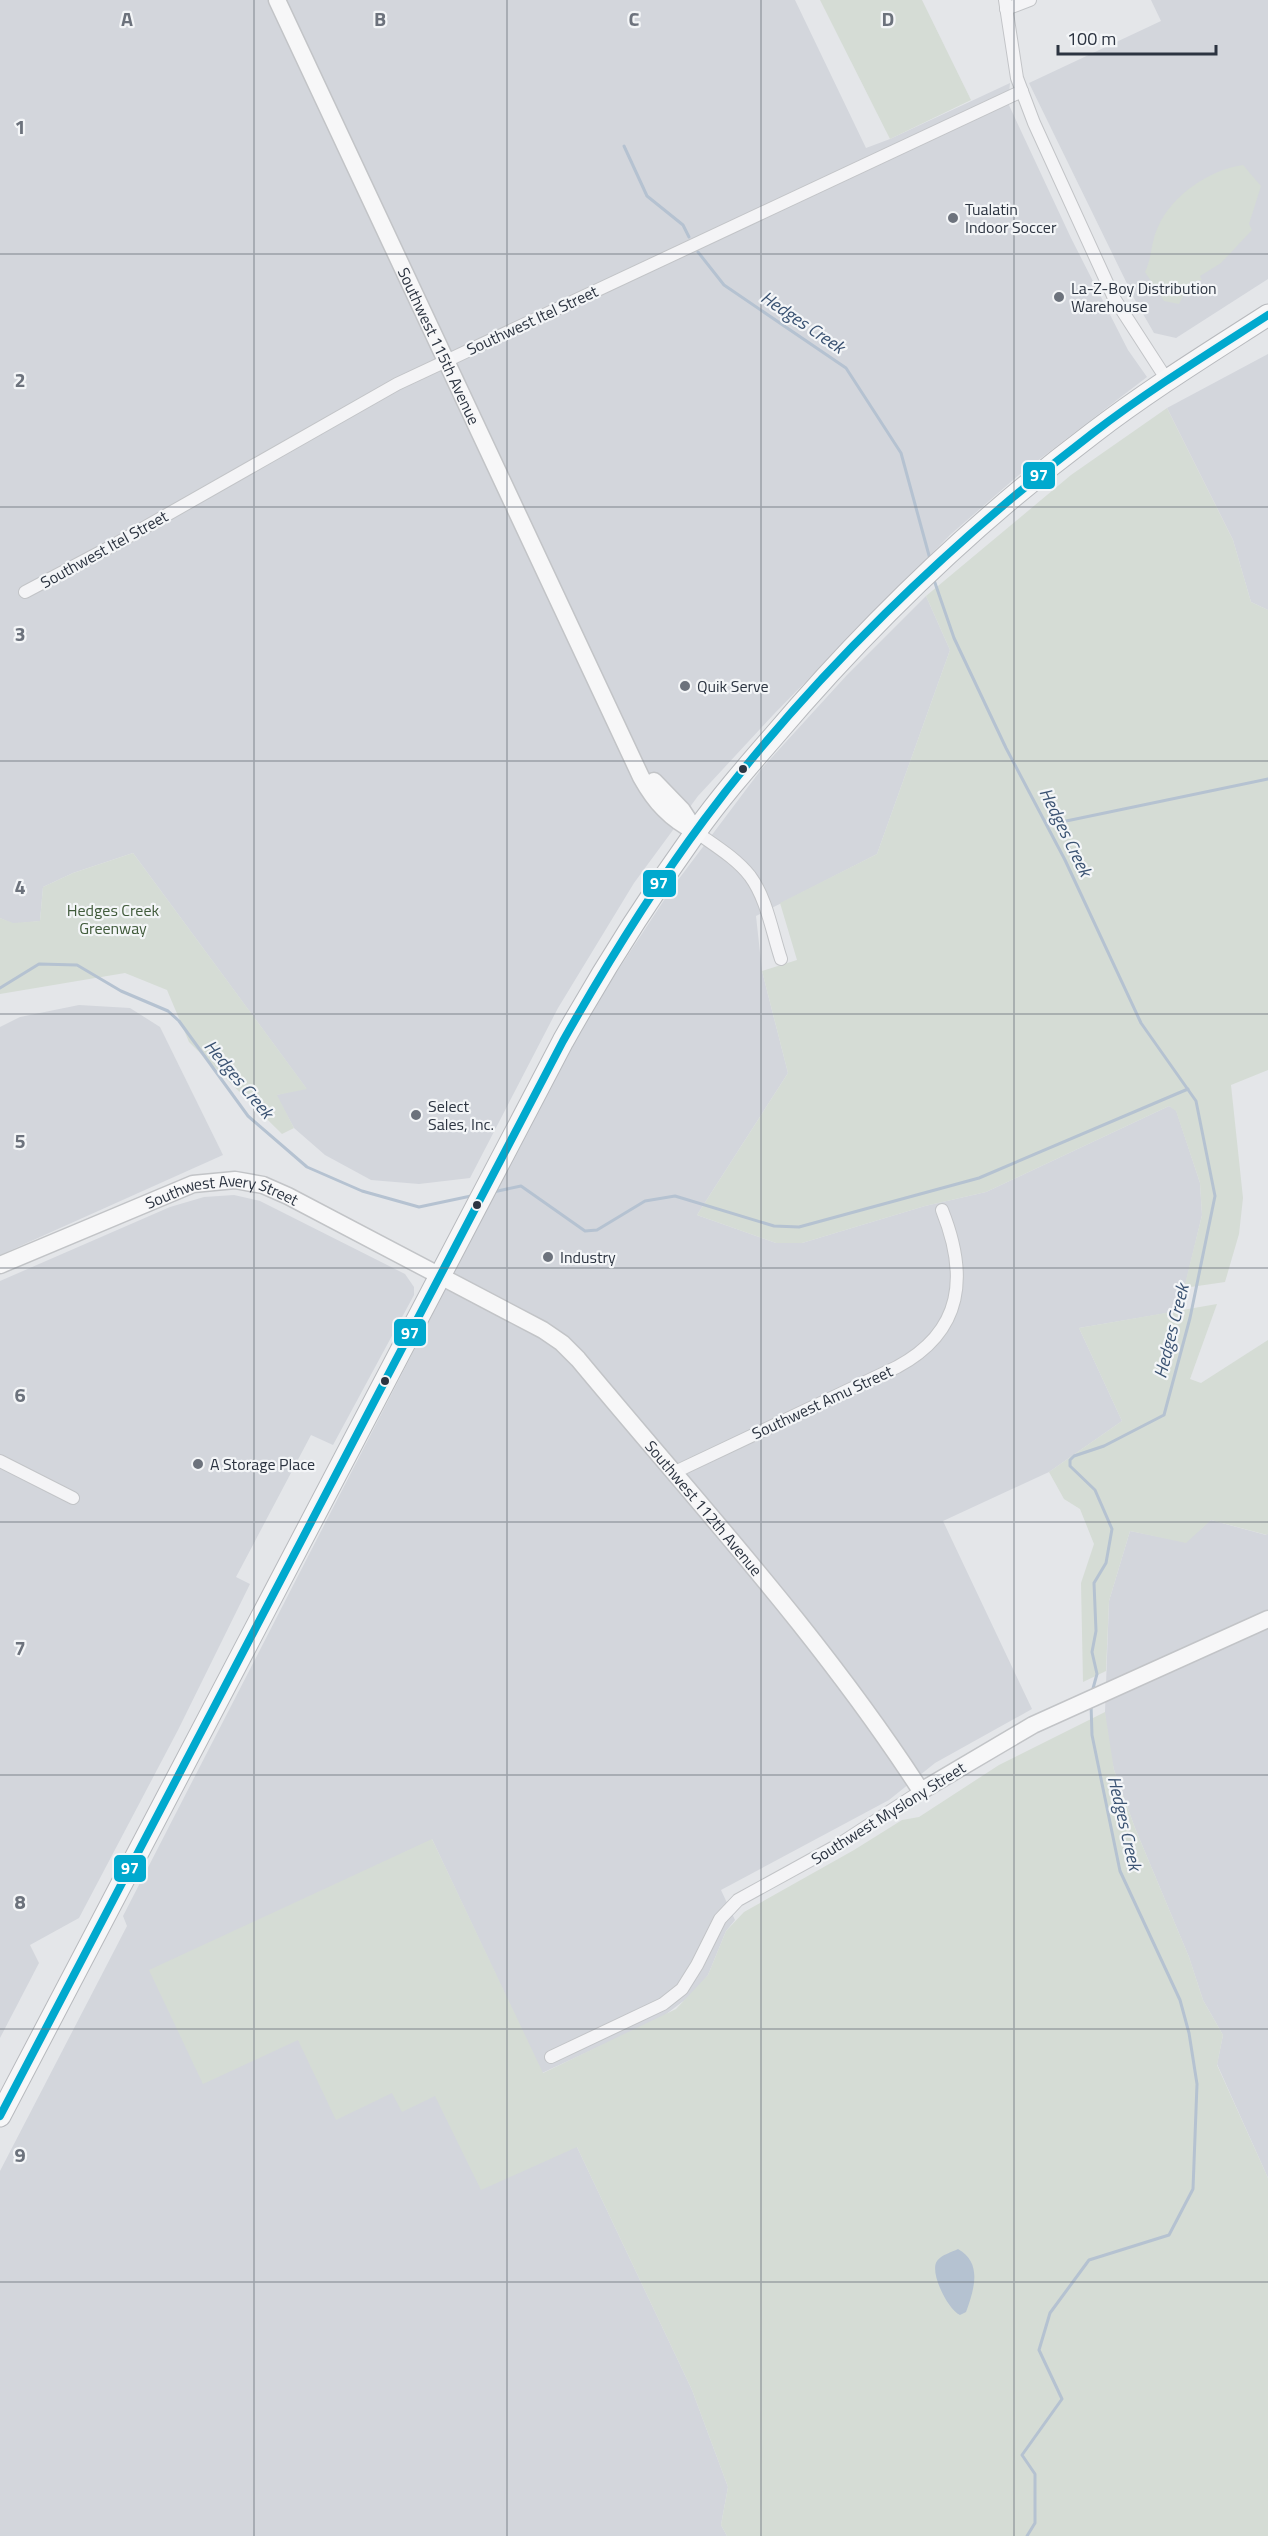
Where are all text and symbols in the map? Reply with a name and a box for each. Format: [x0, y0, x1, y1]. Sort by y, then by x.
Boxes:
text: A [121, 3, 133, 34]
text: B [374, 3, 386, 34]
text: C [629, 3, 640, 34]
text: D [882, 3, 894, 34]
scale bar [1058, 18, 1216, 56]
text: 100 m [1067, 25, 1116, 52]
text: 1 [14, 111, 26, 142]
place label: Tualatin Indoor Soccer [965, 197, 1057, 239]
marker: Tualatin Indoor Soccer [946, 211, 960, 225]
street label: Southwest 115th Avenue [392, 263, 486, 429]
place label: La-Z-Boy Distribution Warehouse [1071, 276, 1217, 318]
street label: Southwest Itel Street [462, 279, 602, 361]
water label: Hedges Creek [756, 284, 852, 361]
marker: La-Z-Boy Distribution Warehouse [1052, 290, 1066, 304]
text: 2 [14, 364, 26, 395]
line badge: 97 [1022, 461, 1056, 490]
text: 97 [1030, 463, 1048, 487]
street label: Southwest Itel Street [36, 504, 173, 594]
text: 3 [14, 618, 26, 649]
place label: Quik Serve [697, 674, 769, 698]
marker: Quik Serve [678, 679, 692, 693]
unlabelled marker [737, 763, 749, 775]
water label: Hedges Creek [1033, 783, 1100, 883]
line badge: 97 [642, 869, 677, 898]
text: 4 [14, 871, 26, 902]
text: 97 [650, 871, 668, 895]
park label: Hedges Creek Greenway [67, 898, 160, 940]
water label: Hedges Creek [198, 1034, 281, 1126]
place label: Select Sales, Inc. [428, 1094, 494, 1136]
marker: Select Sales, Inc. [409, 1108, 423, 1122]
text: 5 [14, 1125, 26, 1156]
text: Southwest Avery Street [141, 1168, 303, 1215]
street label: Southwest Avery Street [142, 1195, 302, 1215]
unlabelled marker [471, 1199, 483, 1211]
place label: Industry [560, 1245, 616, 1269]
marker: Industry [541, 1250, 555, 1264]
water label: Hedges Creek [1146, 1279, 1196, 1381]
line badge: 97 [393, 1318, 427, 1347]
text: 97 [401, 1321, 419, 1345]
street label: Southwest Amu Street [748, 1359, 897, 1445]
unlabelled marker [379, 1375, 391, 1387]
text: 6 [14, 1379, 26, 1410]
street label: Southwest 112th Avenue [639, 1435, 768, 1581]
place label: A Storage Place [210, 1452, 315, 1476]
marker: A Storage Place [191, 1457, 205, 1471]
text: 7 [14, 1632, 26, 1663]
street label: Southwest Myslony Street [806, 1755, 970, 1870]
water label: Hedges Creek [1101, 1773, 1149, 1875]
line badge: 97 [113, 1854, 147, 1883]
text: 97 [121, 1856, 139, 1880]
text: 8 [14, 1886, 26, 1917]
text: 9 [14, 2139, 26, 2170]

